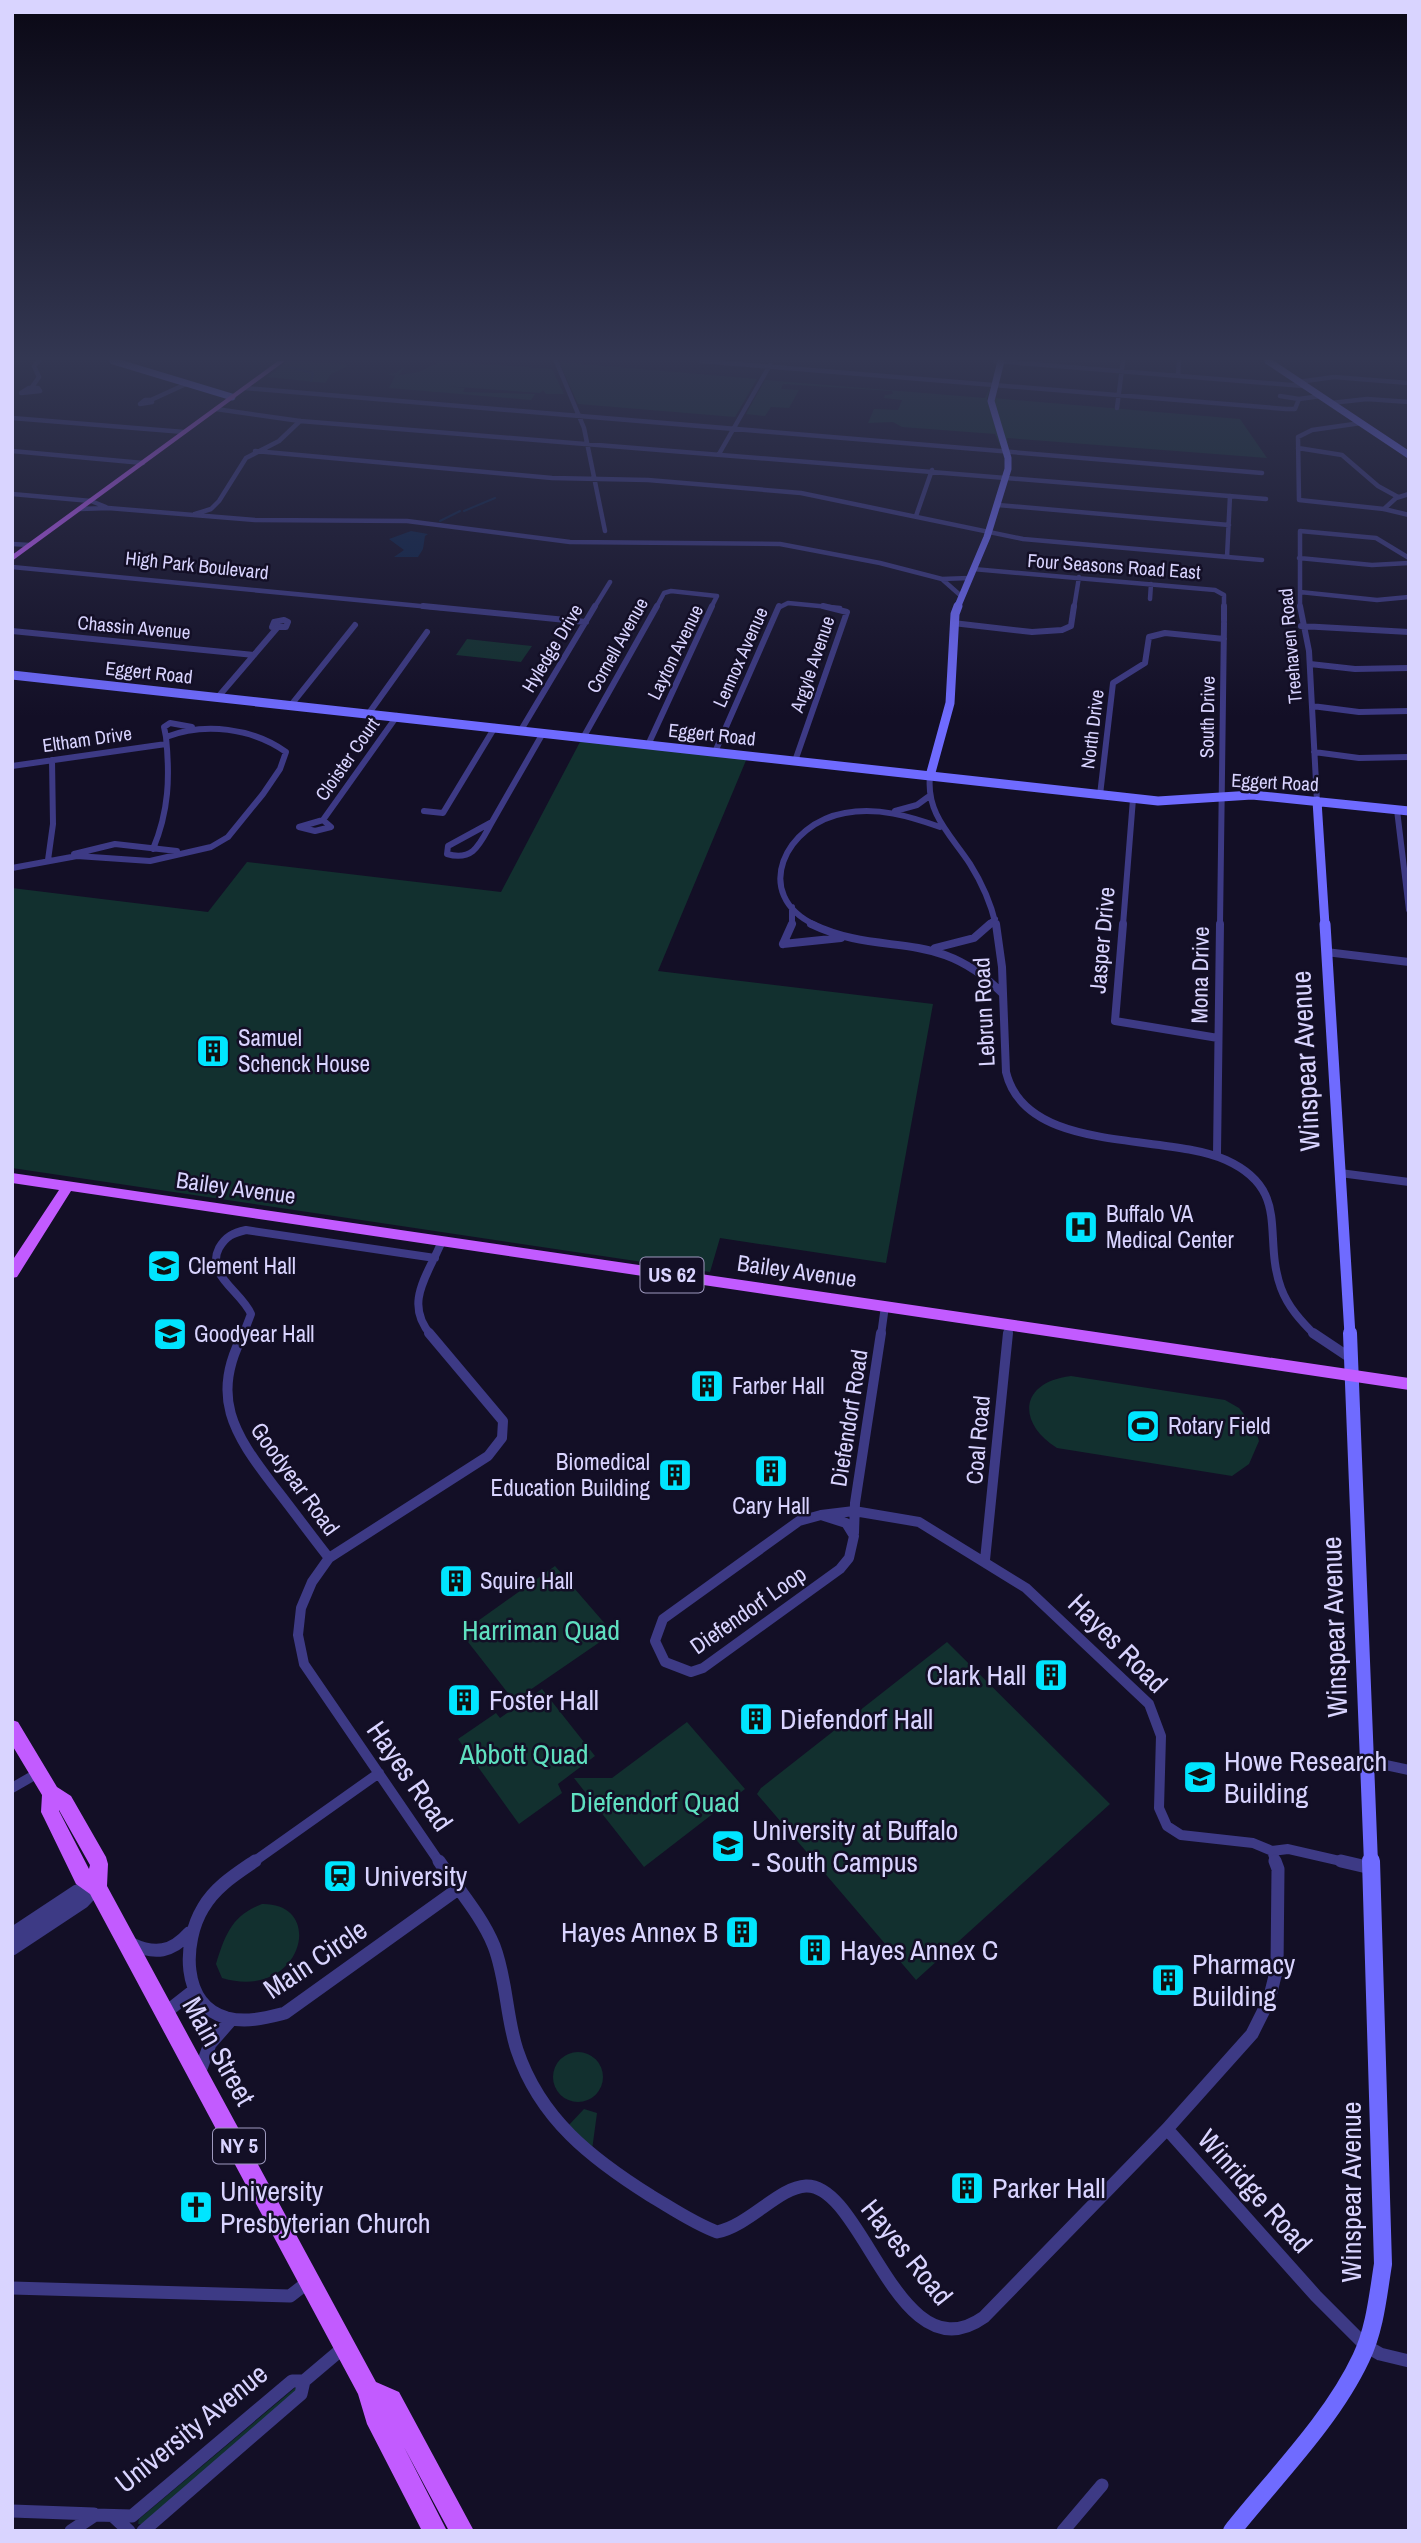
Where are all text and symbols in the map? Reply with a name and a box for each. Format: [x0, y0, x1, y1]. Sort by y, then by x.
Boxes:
street label: High Park Boulevard [124, 545, 270, 585]
street label: Four Seasons Road East [1027, 547, 1202, 585]
street label: Treehaven Road [1272, 587, 1308, 705]
street label: Cornell Avenue [580, 593, 654, 697]
street label: Hyledge Drive [515, 599, 589, 697]
street label: Layton Avenue [641, 600, 709, 704]
street label: Lennox Avenue [706, 603, 774, 711]
street label: Chassin Avenue [76, 609, 192, 645]
street label: Argyle Avenue [783, 612, 841, 717]
street label: Eggert Road [104, 654, 194, 690]
street label: South Drive [1193, 676, 1221, 758]
street label: North Drive [1074, 688, 1110, 770]
street label: Cloister Court [309, 712, 386, 806]
street label: Eggert Road [667, 716, 757, 752]
street label: Eltham Drive [41, 720, 133, 758]
street label: Eggert Road [1231, 767, 1319, 797]
street label: Jasper Drive [1081, 885, 1122, 995]
street label: Mona Drive [1183, 926, 1216, 1024]
street label: Lebrun Road [965, 957, 1002, 1067]
street label: Winspear Avenue [1281, 970, 1329, 1152]
place label: Samuel Schenck House [238, 1022, 370, 1079]
building icon: Samuel Schenck House [194, 1032, 232, 1070]
street label: Bailey Avenue [174, 1164, 298, 1211]
place label: Buffalo VA Medical Center [1106, 1198, 1235, 1255]
hospital icon: Buffalo VA Medical Center [1062, 1208, 1100, 1246]
school or university icon: Clement Hall [145, 1247, 183, 1285]
street label: Bailey Avenue [735, 1247, 859, 1294]
place label: Clement Hall [188, 1250, 296, 1281]
road number: US 62 [640, 1258, 704, 1292]
school or university icon: Goodyear Hall [151, 1315, 189, 1353]
place label: Goodyear Hall [194, 1318, 315, 1349]
street label: Diefendorf Road [822, 1347, 875, 1489]
building icon: Farber Hall [688, 1367, 726, 1405]
place label: Farber Hall [732, 1370, 824, 1401]
street label: Coal Road [958, 1394, 997, 1486]
sports icon: Rotary Field [1124, 1407, 1162, 1445]
place label: Rotary Field [1168, 1410, 1271, 1441]
street label: Goodyear Road [244, 1416, 347, 1542]
place label: Biomedical Education Building [491, 1446, 651, 1503]
building icon: Cary Hall [752, 1452, 790, 1490]
building icon: Biomedical Education Building [656, 1456, 694, 1494]
place label: Cary Hall [732, 1490, 810, 1521]
street label: Winspear Avenue [1312, 1536, 1356, 1718]
street label: Diefendorf Loop [683, 1558, 812, 1661]
building icon: Squire Hall [437, 1562, 475, 1600]
place label: Squire Hall [480, 1565, 573, 1596]
street label: Hayes Road [1060, 1585, 1176, 1701]
park label: Harriman Quad [462, 1611, 620, 1649]
place label: Clark Hall [927, 1656, 1026, 1694]
building icon: Clark Hall [1032, 1656, 1070, 1694]
building icon: Foster Hall [445, 1681, 483, 1719]
place label: Foster Hall [489, 1681, 599, 1719]
building icon: Diefendorf Hall [737, 1700, 775, 1738]
place label: Diefendorf Hall [780, 1700, 933, 1738]
street label: Hayes Road [358, 1713, 462, 1839]
park label: Abbott Quad [459, 1735, 588, 1773]
place label: Howe Research Building [1224, 1742, 1387, 1812]
school or university icon: Howe Research Building [1181, 1758, 1219, 1796]
park label: Diefendorf Quad [570, 1783, 740, 1821]
place label: University at Buffalo - South Campus [752, 1811, 958, 1881]
school or university icon: University at Buffalo - South Campus [709, 1827, 747, 1865]
station icon: University [321, 1857, 359, 1895]
place label: University [364, 1857, 468, 1895]
street label: Main Circle [256, 1910, 374, 2008]
place label: Hayes Annex B [561, 1913, 718, 1951]
building icon: Hayes Annex B [723, 1913, 761, 1951]
building icon: Hayes Annex C [796, 1931, 834, 1969]
place label: Hayes Annex C [840, 1931, 998, 1969]
place label: Pharmacy Building [1192, 1945, 1296, 2015]
building icon: Pharmacy Building [1149, 1961, 1187, 1999]
street label: Main Street [174, 1990, 264, 2112]
street label: Winspear Avenue [1332, 2102, 1370, 2282]
street label: Winridge Road [1189, 2121, 1321, 2261]
road number: NY 5 [213, 2128, 265, 2164]
building icon: Parker Hall [948, 2169, 986, 2207]
place label: Parker Hall [992, 2169, 1106, 2207]
place label: University Presbyterian Church [220, 2172, 431, 2242]
church icon: University Presbyterian Church [177, 2188, 215, 2226]
street label: Hayes Road [852, 2191, 962, 2313]
street label: University Avenue [107, 2355, 275, 2501]

